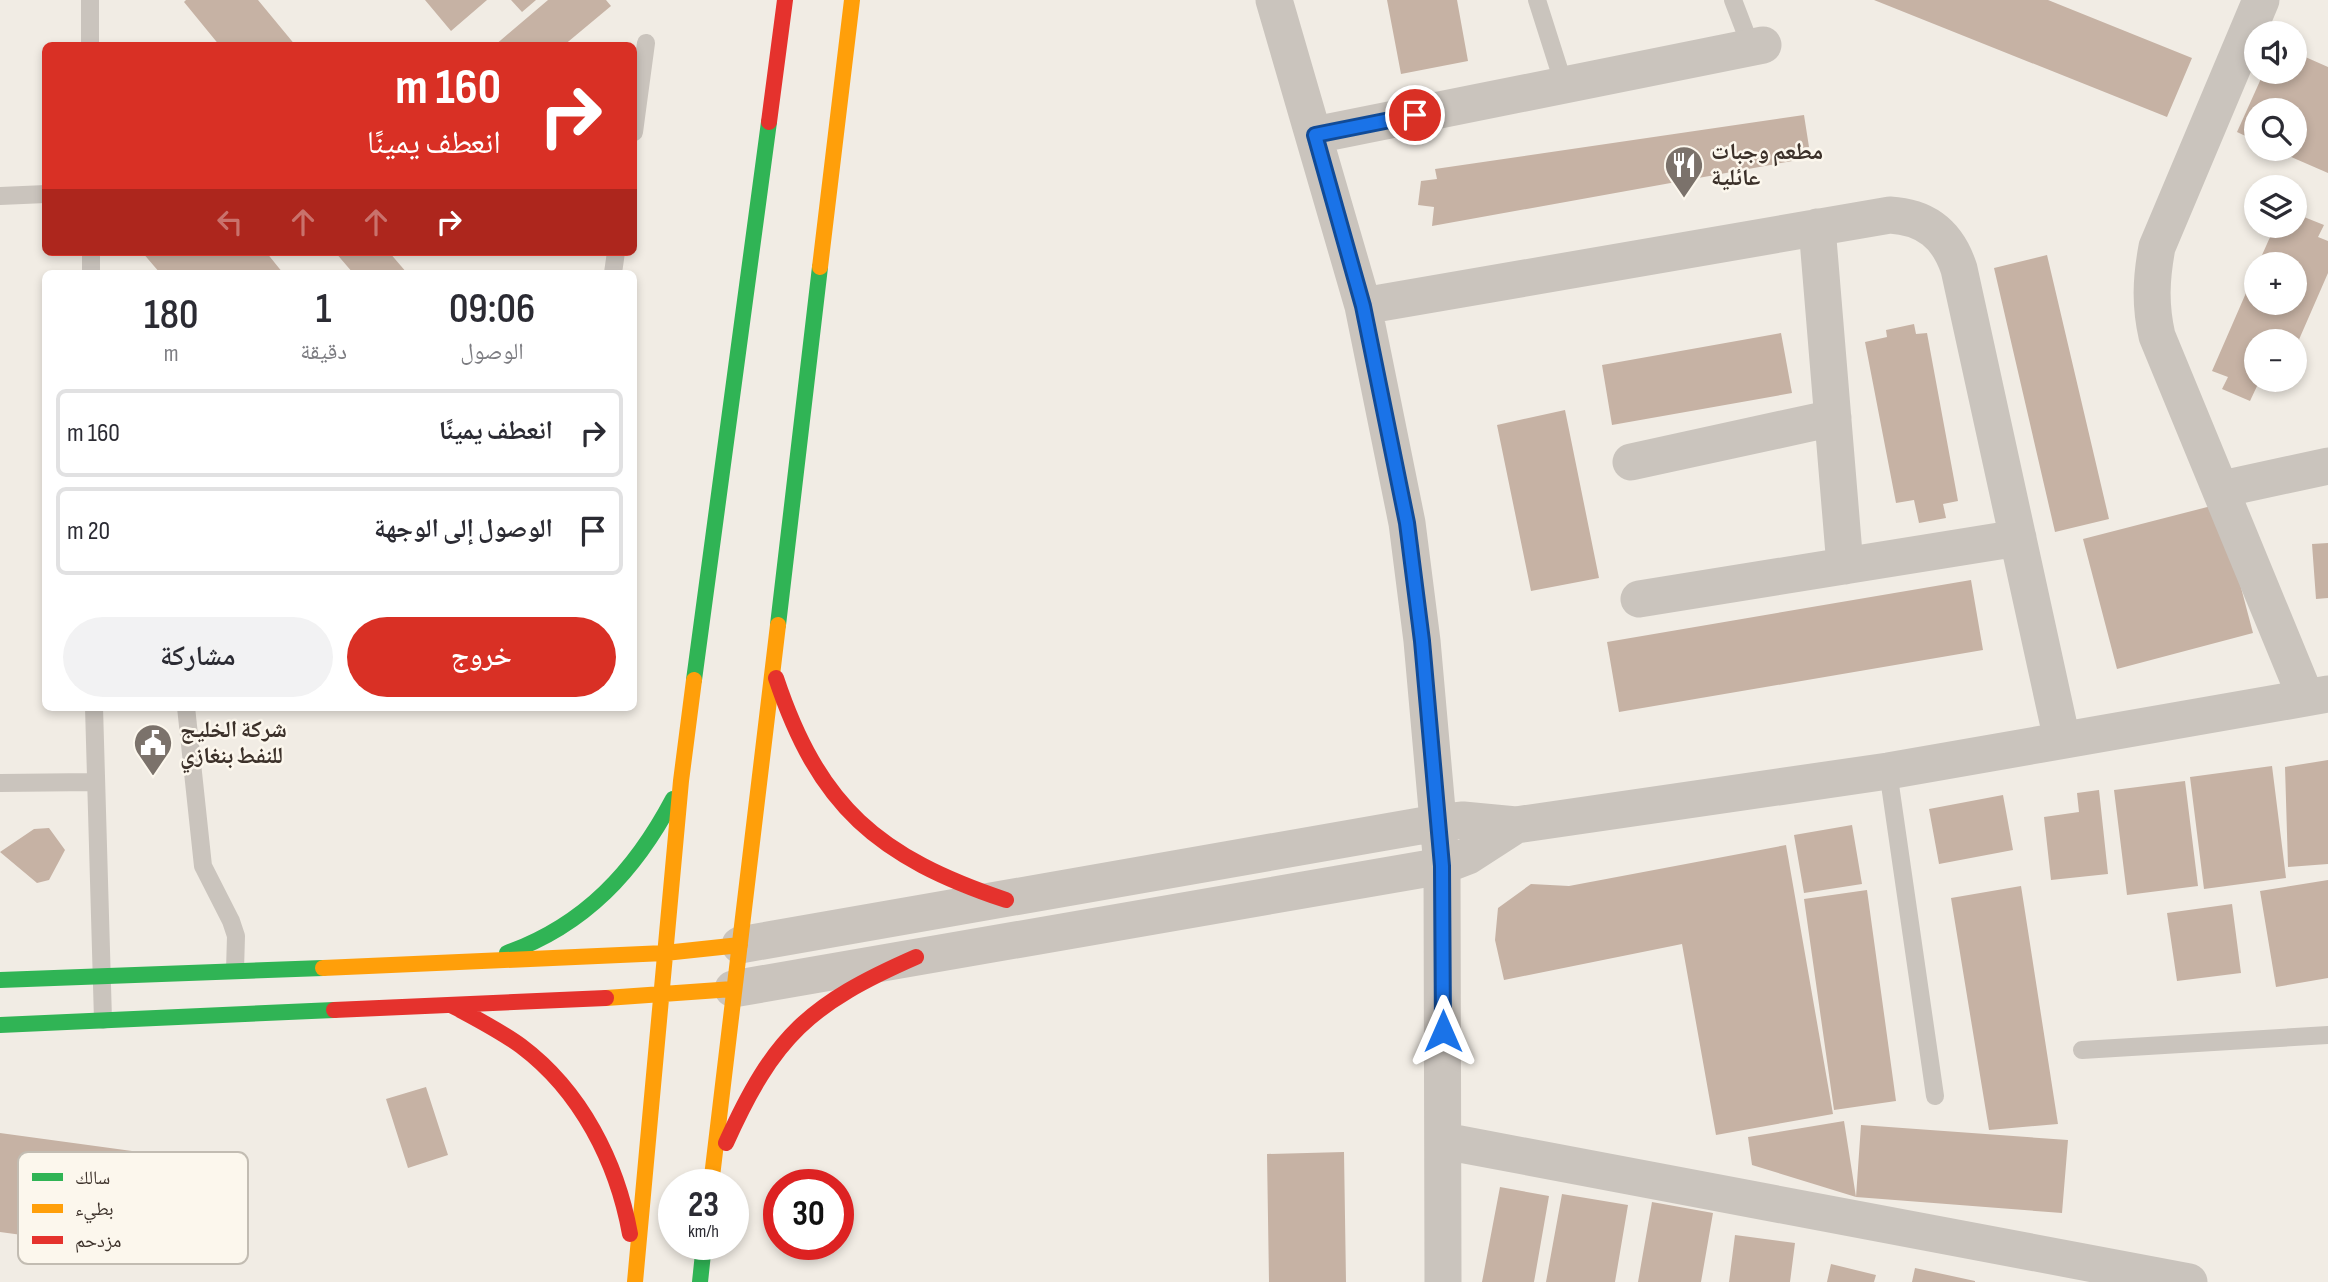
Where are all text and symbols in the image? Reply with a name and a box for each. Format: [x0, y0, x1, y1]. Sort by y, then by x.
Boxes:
map controls [2244, 21, 2307, 392]
button: sound [2244, 21, 2307, 84]
text: 160 m [395, 59, 501, 118]
icon: right [525, 70, 616, 161]
pin [1385, 85, 1445, 145]
icon: arrive [1396, 96, 1434, 134]
button: search [2244, 98, 2307, 161]
text: انعطف يمينًا [367, 124, 501, 163]
place label: مطعم وجبات عائلية [1711, 138, 1823, 192]
restaurant icon: مطعم وجبات عائلية [1663, 144, 1705, 199]
button: layers [2244, 175, 2307, 238]
icon: left [211, 203, 249, 241]
icon: ahead [284, 203, 322, 241]
icon: ahead [357, 203, 395, 241]
icon: right [430, 203, 468, 241]
button: + [2244, 252, 2307, 315]
text: 1 [316, 284, 331, 335]
text: 09:06 [449, 284, 535, 335]
text: 180 [144, 290, 198, 341]
button: − [2244, 329, 2307, 392]
text: دقيقة [300, 338, 347, 366]
text: الوصول [460, 338, 524, 366]
text: m [164, 340, 179, 368]
icon: right [574, 414, 612, 452]
text: انعطف يمينًا [439, 416, 553, 447]
text: 160 m [67, 418, 120, 449]
icon: arrive [574, 512, 612, 550]
text: الوصول إلى الوجهة [374, 514, 553, 545]
text: 20 m [67, 516, 110, 547]
button: مشاركة [63, 617, 333, 697]
button: خروج [347, 617, 616, 697]
place label: شركة الخليج للنفط بنغازي [180, 716, 287, 774]
public building icon: شركة الخليج للنفط بنغازي [132, 722, 174, 777]
position arrow [1406, 994, 1480, 1068]
legend [18, 1152, 248, 1264]
text: سالك [75, 1167, 110, 1190]
speed limit sign: 30 [763, 1169, 854, 1260]
text: 23 [688, 1184, 719, 1227]
text: بطيء [75, 1198, 114, 1224]
text: km/h [688, 1221, 719, 1242]
text: مزدحم [75, 1230, 121, 1253]

